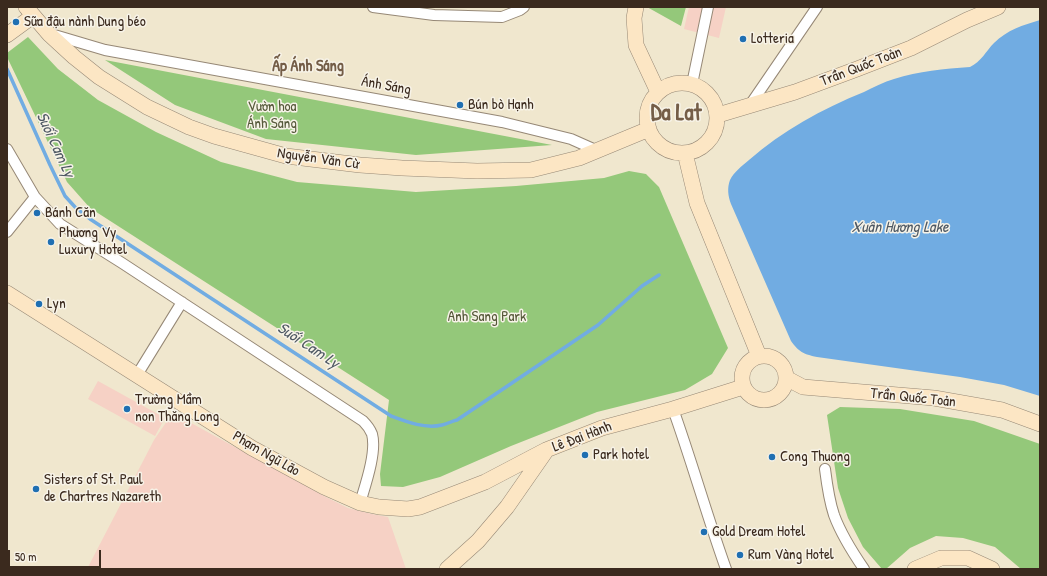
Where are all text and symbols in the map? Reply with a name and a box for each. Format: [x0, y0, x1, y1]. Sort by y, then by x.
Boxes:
place label: Sữa đậu nành Dung béo [24, 13, 146, 31]
marker: Sữa đậu nành Dung béo [11, 17, 21, 27]
place label: Lotteria [751, 30, 794, 48]
marker: Lotteria [738, 34, 748, 44]
street label: Trần Quốc Toản [818, 43, 904, 91]
district label: Ấp Ánh Sáng [272, 57, 344, 77]
street label: Ánh Sáng [360, 73, 412, 99]
place label: Bún bò Hạnh [468, 96, 533, 114]
park label: Vườn hoa Ánh Sáng [247, 98, 297, 133]
marker: Bún bò Hạnh [455, 100, 465, 110]
district label: Da Lat [651, 100, 701, 128]
water label: Suối Cam Ly [32, 109, 78, 181]
street label: Nguyễn Văn Cừ [276, 144, 360, 174]
place label: Bánh Căn [45, 204, 96, 222]
marker: Bánh Căn [32, 208, 42, 218]
water label: Xuân Hương Lake [852, 218, 948, 238]
place label: Phương Vy Luxury Hotel [59, 224, 127, 259]
marker: Phương Vy Luxury Hotel [46, 237, 56, 247]
place label: Lyn [47, 295, 66, 313]
marker: Lyn [34, 299, 44, 309]
park label: Anh Sang Park [448, 308, 526, 326]
water label: Suối Cam Ly [274, 319, 342, 373]
street label: Trần Quốc Toản [869, 385, 957, 411]
place label: Trường Mầm non Thăng Long [135, 391, 219, 426]
marker: Trường Mầm non Thăng Long [122, 404, 132, 414]
street label: Lê Đại Hành [550, 418, 614, 456]
street label: Phạm Ngũ Lão [229, 428, 303, 480]
place label: Park hotel [593, 446, 649, 464]
place label: Cong Thuong [780, 448, 850, 466]
marker: Park hotel [580, 450, 590, 460]
marker: Cong Thuong [767, 452, 777, 462]
place label: Sisters of St. Paul de Chartres Nazareth [44, 471, 161, 506]
marker: Sisters of St. Paul de Chartres Nazareth [31, 484, 41, 494]
place label: Gold Dream Hotel [712, 523, 805, 541]
marker: Gold Dream Hotel [699, 527, 709, 537]
scale bar [10, 542, 103, 568]
place label: Rum Vàng Hotel [748, 546, 834, 564]
text: 50 m [15, 548, 36, 565]
marker: Rum Vàng Hotel [735, 550, 745, 560]

